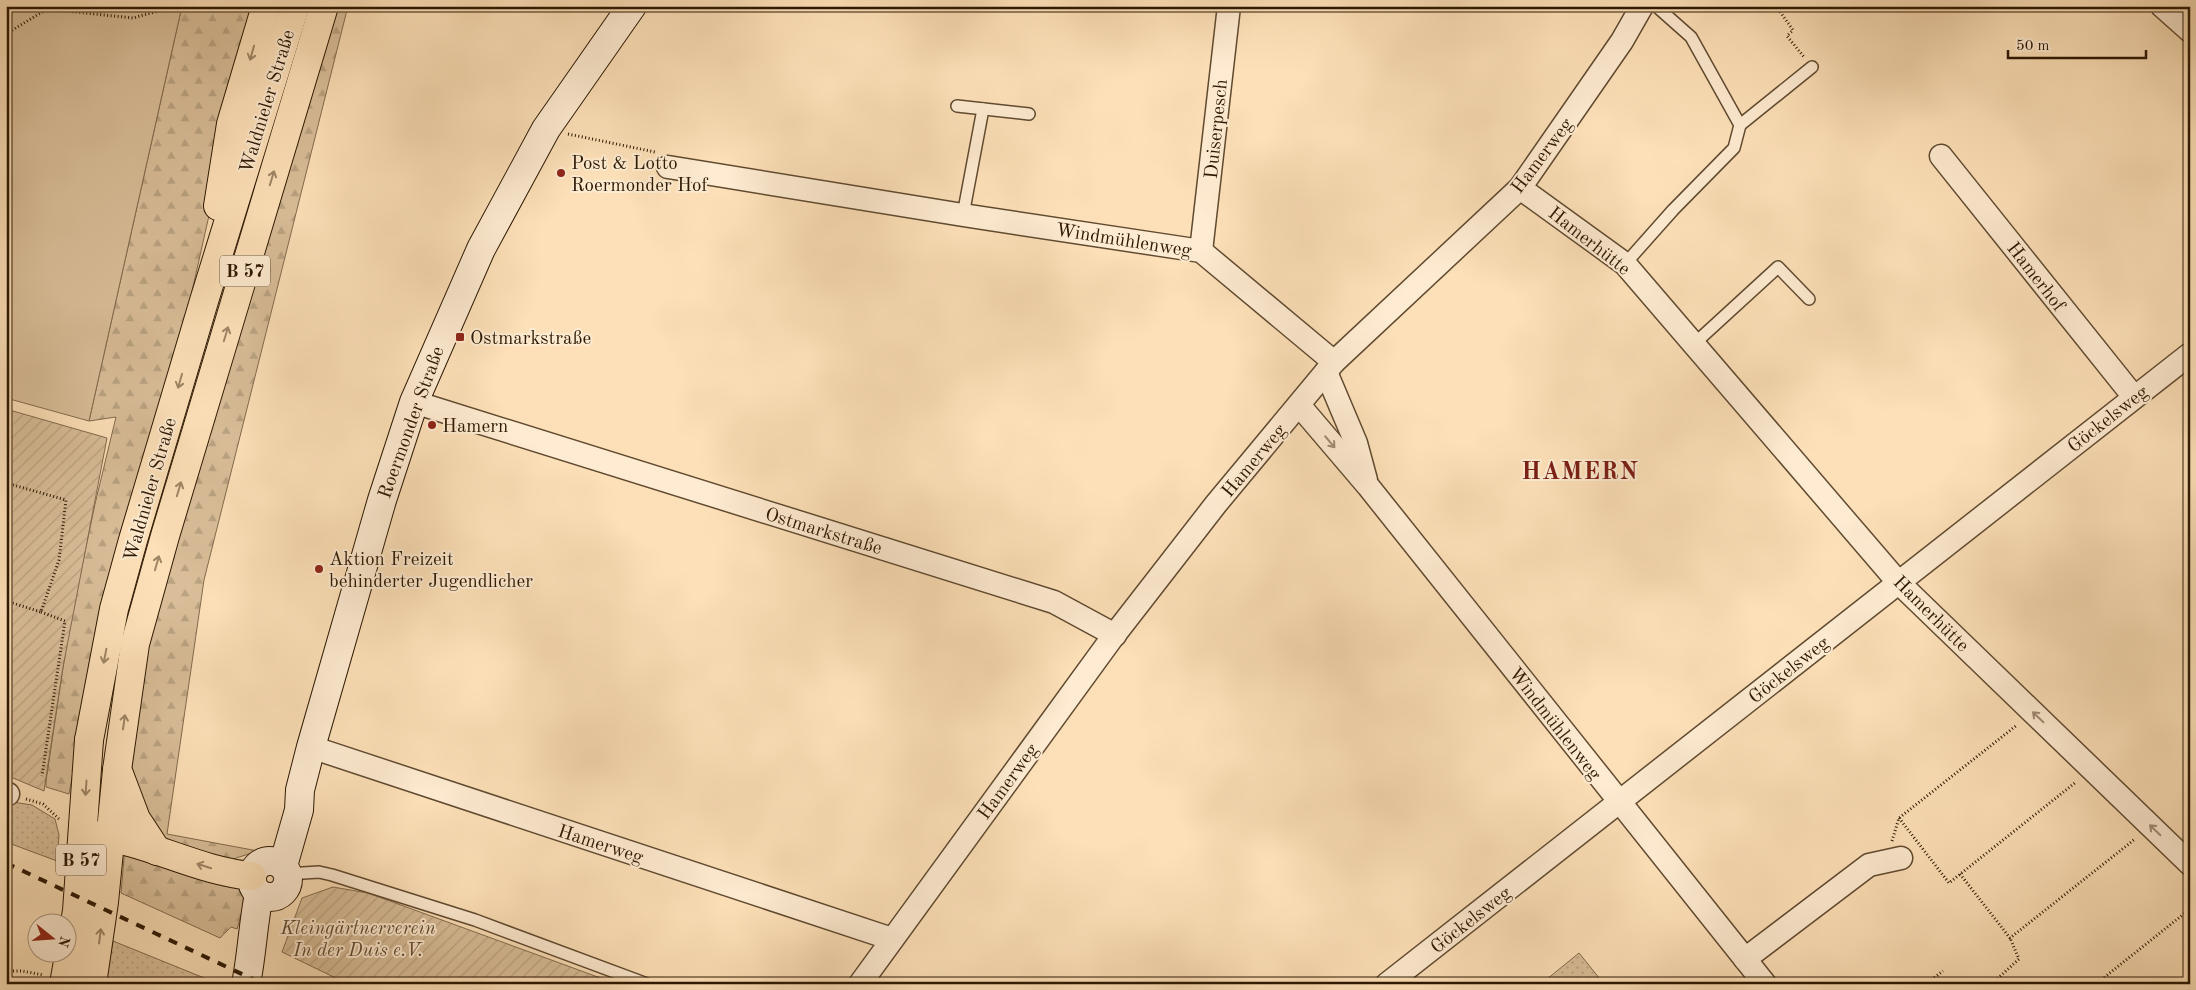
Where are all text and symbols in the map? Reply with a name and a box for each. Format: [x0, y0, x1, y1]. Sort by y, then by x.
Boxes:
street label: Waldnieler Straße [238, 28, 299, 176]
scale bar [2008, 28, 2146, 60]
text: 50 m [2016, 39, 2050, 54]
one-way arrow [246, 45, 256, 61]
street label: Duiserpesch [1203, 78, 1232, 180]
street label: Hamerweg [1509, 115, 1578, 198]
place label: Post & Lotto Roermonder Hof [571, 155, 708, 196]
marker: Post & Lotto Roermonder Hof [555, 167, 567, 179]
one-way arrow [268, 171, 278, 187]
street label: Hamerhütte [1544, 204, 1633, 280]
street label: Windmühlenweg [1054, 221, 1194, 262]
street label: Hamerhof [2002, 239, 2068, 316]
road number: B 57 [220, 256, 270, 286]
one-way arrow [221, 326, 231, 342]
place label: Ostmarkstraße [470, 330, 591, 349]
marker: Ostmarkstraße [454, 331, 466, 343]
street label: Roermonder Straße [376, 344, 449, 501]
one-way arrow [175, 372, 185, 388]
street label: Göckelsweg [2065, 382, 2153, 457]
street label: Waldnieler Straße [122, 416, 181, 564]
place label: Hamern [442, 418, 508, 437]
marker: Hamern [426, 419, 438, 431]
street label: Hamerweg [1219, 421, 1291, 502]
one-way arrow [1325, 436, 1336, 449]
district label: HAMERN [1521, 461, 1639, 485]
one-way arrow [175, 482, 184, 498]
street label: Ostmarkstraße [763, 506, 884, 559]
place label: Aktion Freizeit behinderter Jugendlicher [329, 551, 533, 592]
one-way arrow [153, 556, 163, 572]
marker: Aktion Freizeit behinderter Jugendlicher [313, 563, 325, 575]
street label: Hamerhütte [1889, 573, 1972, 656]
street label: Göckelsweg [1746, 633, 1834, 708]
one-way arrow [100, 648, 109, 664]
street label: Windmühlenweg [1504, 665, 1604, 785]
one-way arrow [2032, 711, 2044, 723]
one-way arrow [119, 714, 129, 730]
street label: Hamerweg [975, 740, 1043, 824]
one-way arrow [81, 780, 90, 796]
street label: Hamerweg [555, 823, 646, 868]
one-way arrow [2148, 824, 2161, 836]
road number: B 57 [56, 844, 106, 876]
one-way arrow [197, 861, 213, 870]
street label: Göckelsweg [1428, 883, 1516, 958]
north arrow [28, 912, 78, 962]
park label: Kleingärtnerverein In der Duis e.V. [279, 920, 436, 961]
one-way arrow [95, 928, 105, 944]
text: N [55, 934, 72, 949]

